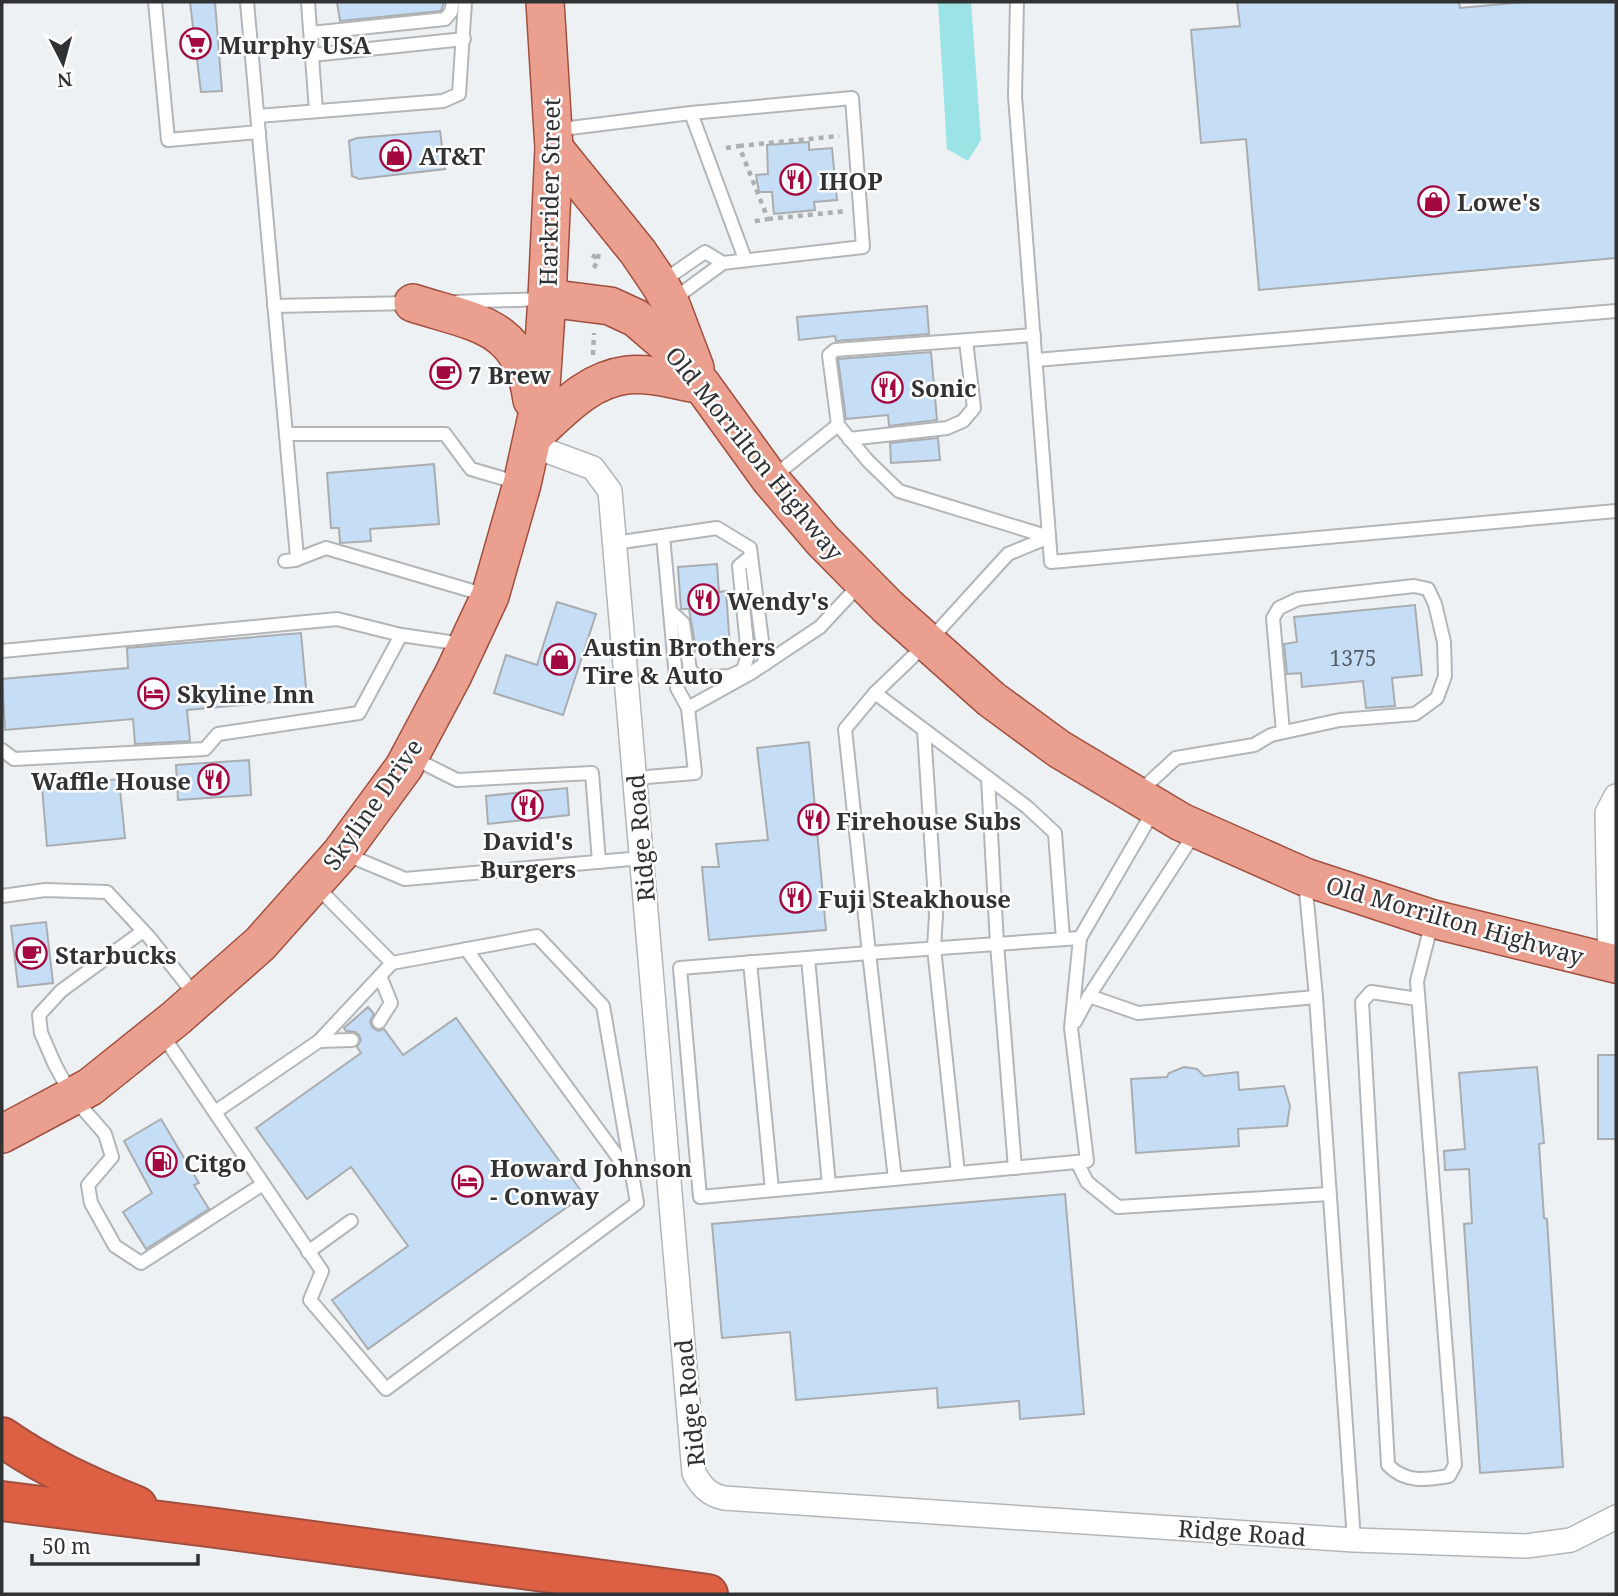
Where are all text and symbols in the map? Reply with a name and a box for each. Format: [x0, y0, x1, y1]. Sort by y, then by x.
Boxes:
supermarket icon: Murphy USA [179, 27, 213, 61]
north arrow [28, 28, 98, 98]
place label: Murphy USA [219, 28, 372, 61]
text: N [56, 66, 74, 94]
street label: Harkrider Street [531, 97, 567, 287]
shop icon: AT&T [379, 138, 413, 172]
place label: AT&T [419, 139, 486, 172]
restaurant icon: IHOP [779, 163, 813, 197]
place label: IHOP [819, 164, 882, 197]
shop icon: Lowe's [1417, 184, 1451, 218]
place label: Lowe's [1457, 185, 1540, 218]
street label: Old Morrilton Highway [658, 339, 852, 567]
cafe icon: 7 Brew [428, 357, 462, 391]
place label: 7 Brew [468, 358, 551, 391]
restaurant icon: Sonic [871, 370, 905, 404]
place label: Sonic [911, 371, 977, 404]
restaurant icon: Wendy's [687, 583, 721, 617]
place label: Wendy's [727, 584, 829, 617]
place label: Austin Brothers Tire & Auto [583, 630, 776, 691]
shop icon: Austin Brothers Tire & Auto [543, 643, 577, 677]
house number: 1375 [1330, 644, 1376, 672]
hotel icon: Skyline Inn [137, 676, 171, 710]
place label: Skyline Inn [177, 677, 315, 710]
street label: Skyline Drive [314, 732, 430, 876]
restaurant icon: Waffle House [197, 763, 231, 797]
place label: Waffle House [31, 764, 191, 797]
street label: Ridge Road [618, 773, 662, 903]
restaurant icon: David's Burgers [511, 789, 545, 823]
restaurant icon: Firehouse Subs [796, 803, 830, 837]
place label: Firehouse Subs [836, 804, 1021, 837]
place label: David's Burgers [480, 824, 576, 885]
street label: Old Morrilton Highway [1322, 867, 1588, 973]
restaurant icon: Fuji Steakhouse [778, 881, 812, 915]
place label: Fuji Steakhouse [818, 882, 1011, 915]
cafe icon: Starbucks [15, 937, 49, 971]
place label: Starbucks [55, 938, 177, 971]
fuel station icon: Citgo [144, 1145, 178, 1179]
place label: Citgo [184, 1146, 246, 1179]
place label: Howard Johnson - Conway [490, 1151, 692, 1212]
hotel icon: Howard Johnson - Conway [450, 1164, 484, 1198]
street label: Ridge Road [666, 1337, 712, 1468]
street label: Ridge Road [1177, 1511, 1307, 1553]
scale bar [32, 1522, 198, 1566]
text: 50 m [42, 1532, 91, 1560]

